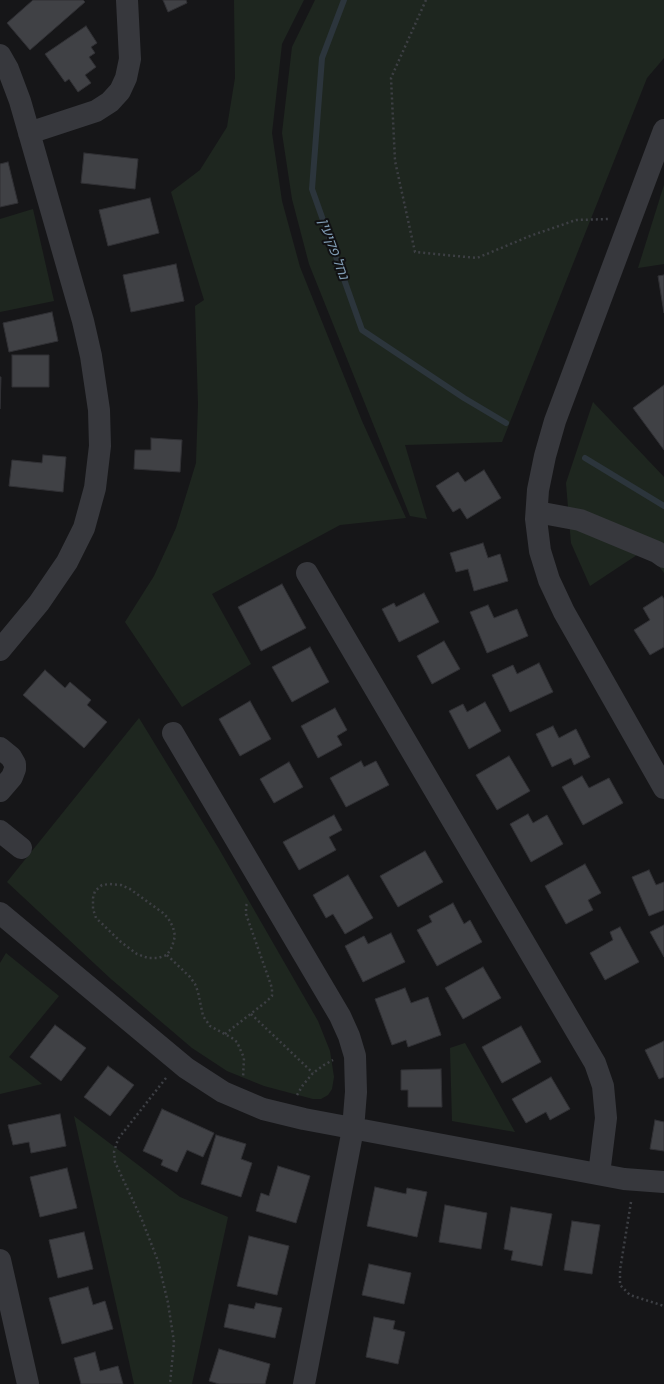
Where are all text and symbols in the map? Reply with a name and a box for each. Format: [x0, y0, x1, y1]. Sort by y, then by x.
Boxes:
water label: נחל פקיעין [314, 216, 352, 282]

